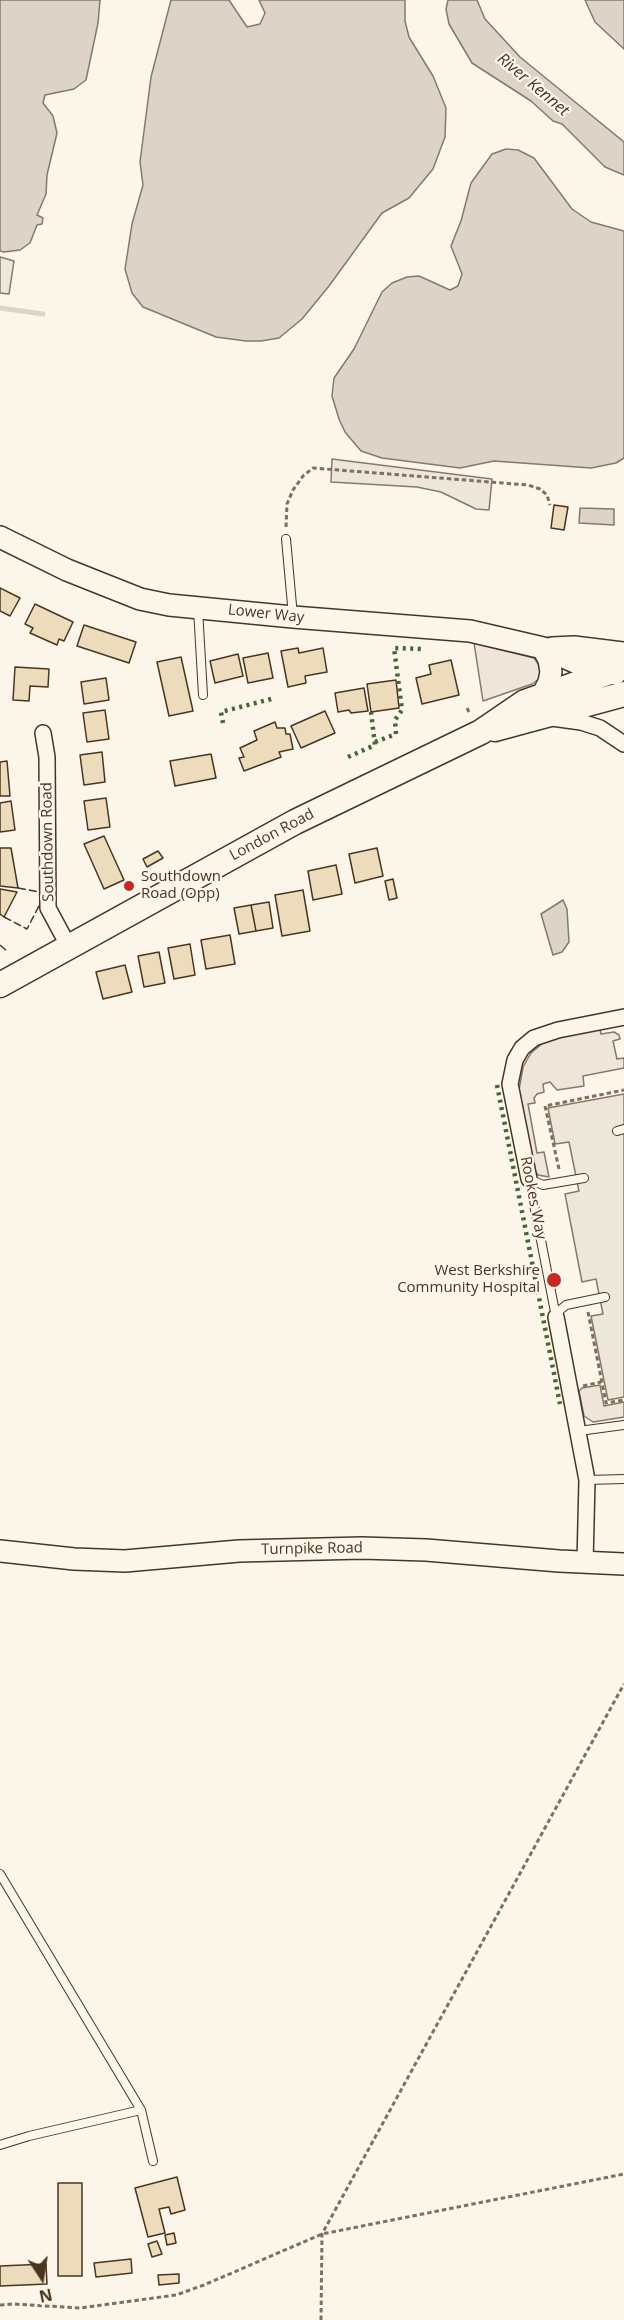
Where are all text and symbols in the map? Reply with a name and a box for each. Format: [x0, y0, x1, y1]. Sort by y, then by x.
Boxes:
water label: River Kennet [493, 49, 573, 121]
street label: Lower Way [227, 601, 305, 627]
street label: Southdown Road [38, 782, 58, 902]
street label: London Road [227, 805, 317, 865]
place label: Southdown Road (Opp) [141, 868, 221, 903]
marker: Southdown Road (Opp) [122, 879, 136, 893]
street label: Rookes Way [516, 1155, 550, 1241]
place label: West Berkshire Community Hospital [397, 1262, 540, 1297]
marker: West Berkshire Community Hospital [545, 1271, 563, 1289]
street label: Turnpike Road [261, 1539, 363, 1559]
north arrow [12, 2248, 72, 2308]
text: N [37, 2283, 54, 2308]

